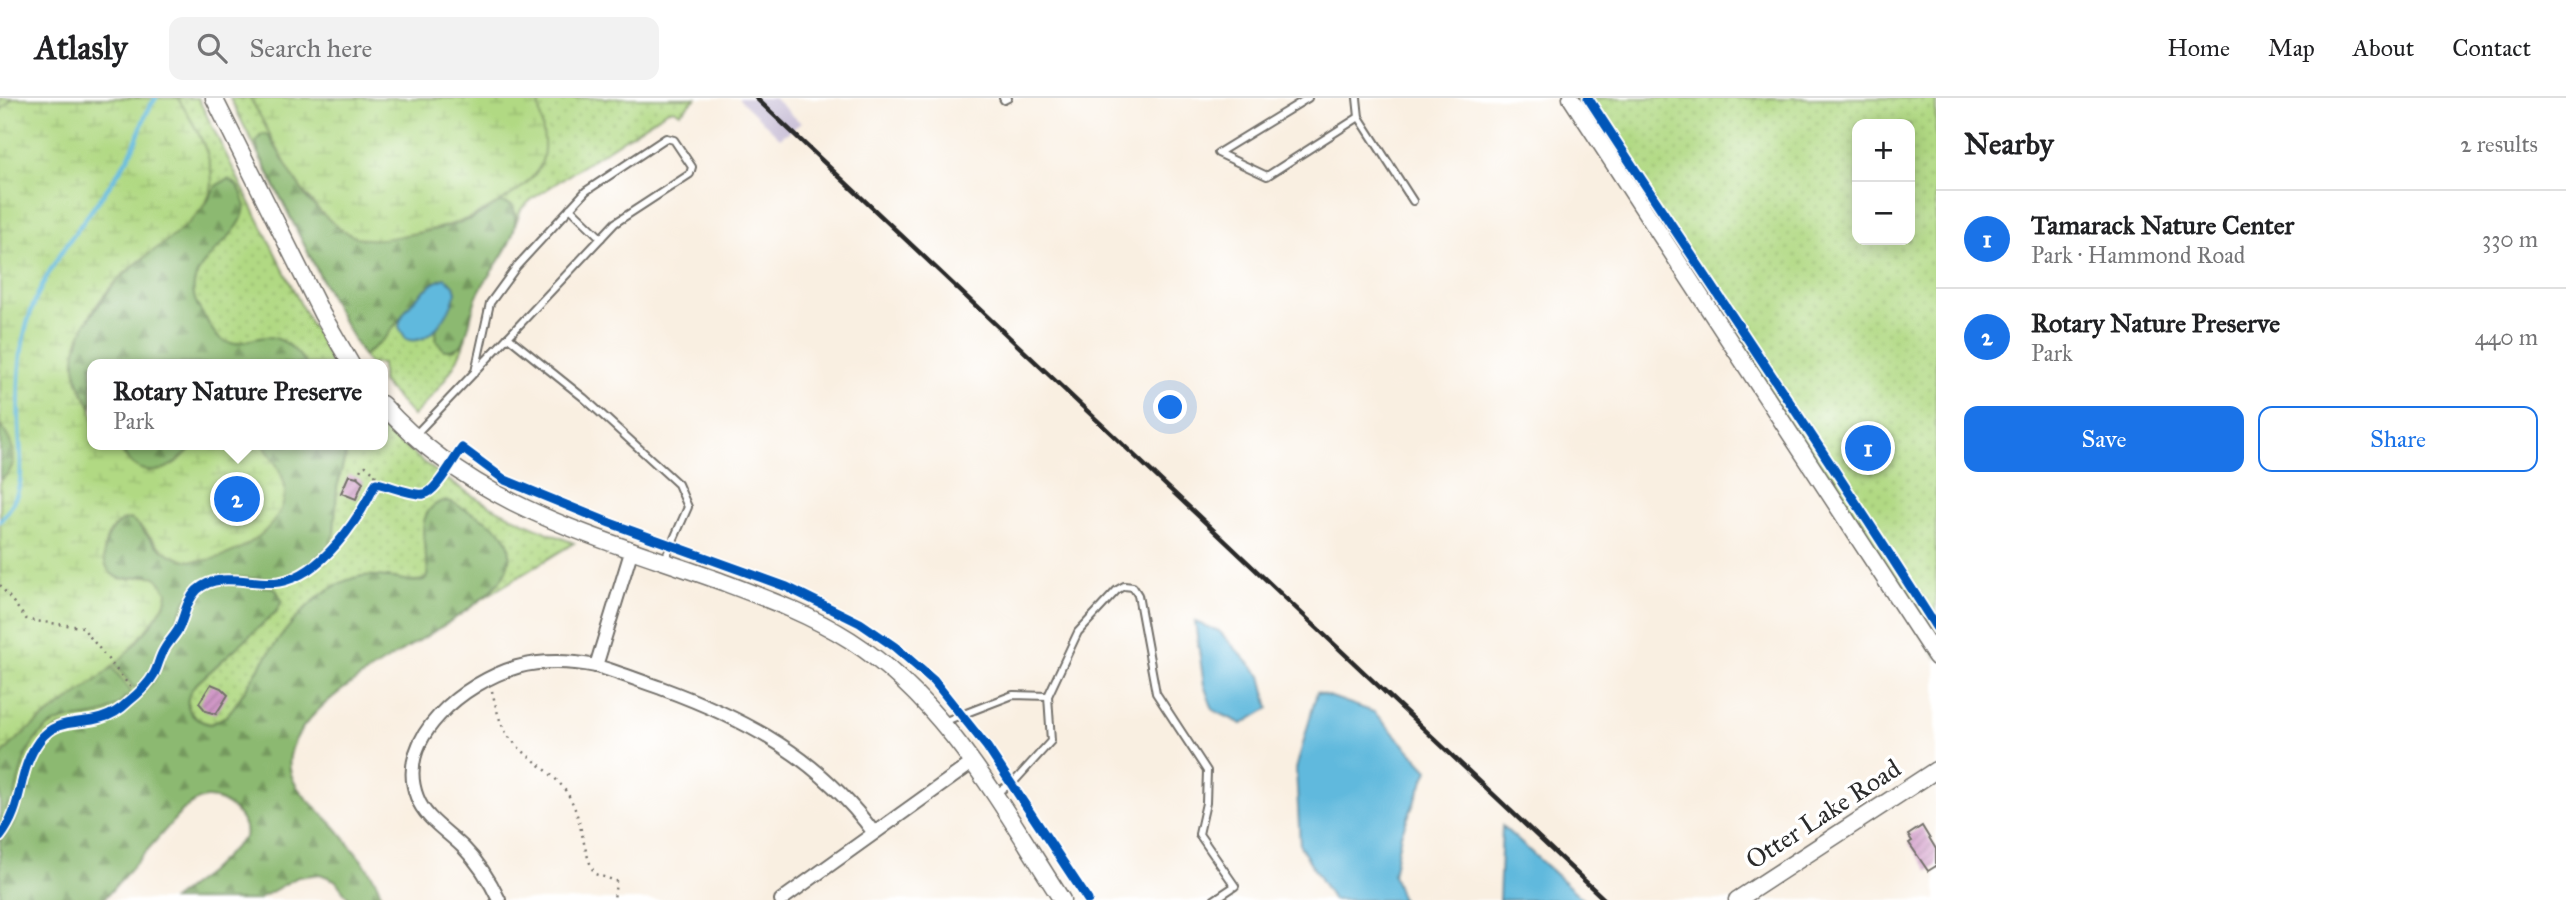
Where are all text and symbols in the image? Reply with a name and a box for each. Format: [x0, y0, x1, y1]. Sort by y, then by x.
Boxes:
search box [169, 17, 659, 80]
text: Atlasly [35, 28, 127, 68]
icon: search [193, 29, 231, 67]
text: Search here [249, 32, 372, 64]
text: Home [2167, 33, 2230, 63]
text: Map [2268, 33, 2315, 63]
text: About [2353, 33, 2414, 63]
text: Contact [2452, 33, 2531, 63]
map controls [1852, 119, 1915, 245]
button: + [1852, 119, 1915, 182]
text: Nearby [1964, 126, 2054, 162]
text: 2 results [2460, 130, 2538, 158]
button: − [1852, 182, 1915, 245]
text: Tamarack Nature Center [2031, 209, 2294, 241]
text: 1 [1982, 225, 1992, 253]
text: 330 m [2482, 225, 2538, 253]
text: Park · Hammond Road [2031, 241, 2245, 269]
text: Rotary Nature Preserve [2031, 307, 2280, 339]
text: 2 [1981, 323, 1993, 351]
text: 440 m [2475, 323, 2538, 351]
text: Park [2031, 339, 2073, 367]
popup [87, 359, 388, 450]
text: Rotary Nature Preserve [113, 375, 362, 407]
your location [1153, 390, 1187, 424]
button: Save [1964, 406, 2244, 472]
button: Share [2258, 406, 2538, 472]
text: Park [113, 407, 155, 435]
pin: 1 [1845, 422, 1891, 474]
pin: 2 [214, 473, 260, 525]
street label: Otter Lake Road [1740, 752, 1906, 876]

